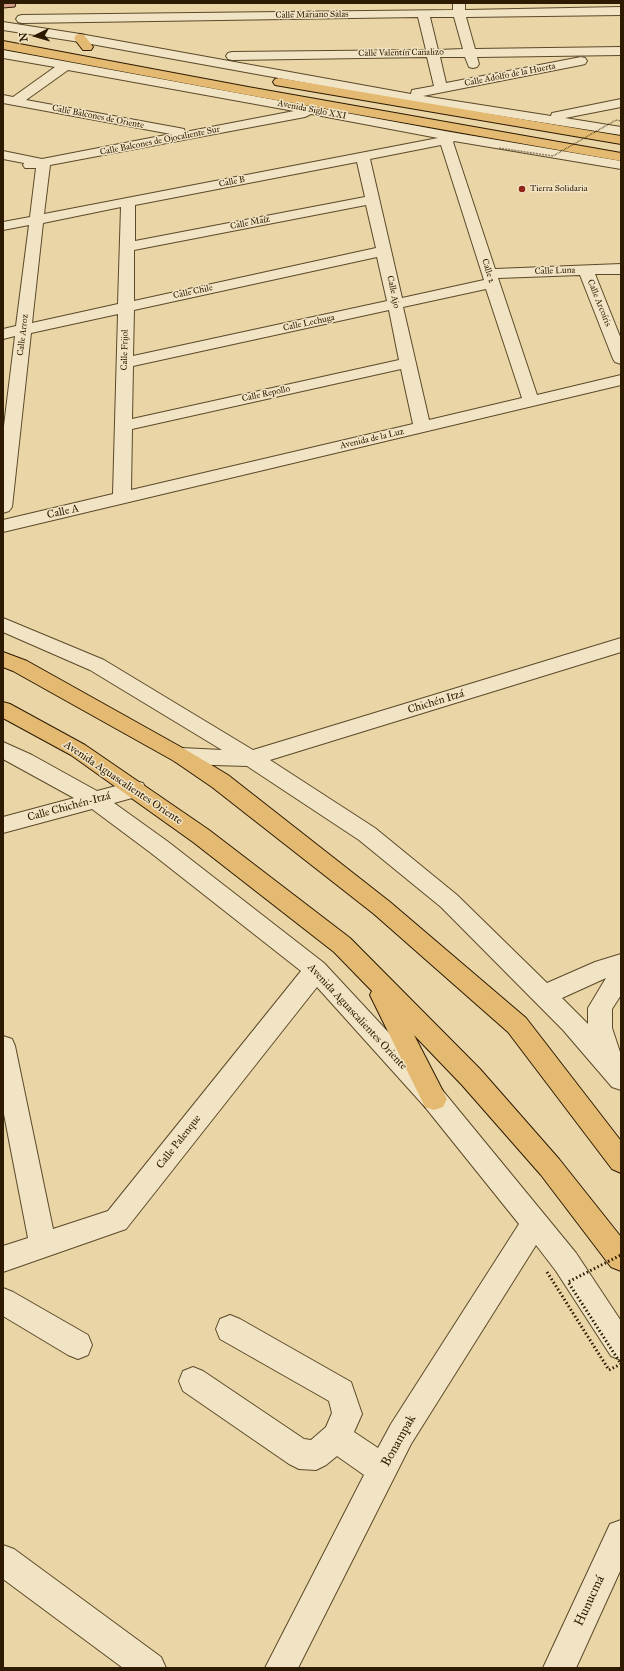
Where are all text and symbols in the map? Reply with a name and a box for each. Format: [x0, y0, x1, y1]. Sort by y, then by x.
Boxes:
street label: Calle Mariano Salas [275, 9, 349, 21]
north arrow [16, 16, 56, 56]
text: N [17, 32, 30, 42]
street label: Calle Valentín Canalizo [358, 47, 444, 59]
street label: Calle Adolfo de la Huerta [464, 61, 556, 89]
street label: Avenida Siglo XXI [277, 98, 347, 122]
street label: Calle Balcones de Oriente [51, 103, 145, 131]
street label: Calle Balcones de Ojocaliente Sur [99, 124, 221, 158]
street label: Calle B [218, 174, 246, 190]
marker: Tierra Solidaria [517, 184, 527, 194]
place label: Tierra Solidaria [530, 184, 587, 194]
street label: Calle Maíz [229, 214, 271, 232]
street label: Calle 2 [479, 257, 497, 285]
street label: Calle Luna [535, 265, 575, 277]
street label: Calle Ajo [384, 275, 402, 309]
street label: Calle Arcoíris [585, 278, 613, 328]
street label: Calle Chile [172, 283, 214, 301]
street label: Calle Lechuga [282, 312, 336, 334]
street label: Calle Arroz [15, 314, 31, 356]
street label: Calle Frijol [119, 329, 131, 371]
street label: Calle Repollo [241, 384, 291, 404]
street label: Avenida de la Luz [339, 426, 405, 452]
street label: Calle A [46, 502, 80, 522]
street label: Chichén Itzá [406, 687, 466, 717]
street label: Avenida Aguascalientes Oriente [61, 738, 185, 828]
street label: Calle Chichén-Itzá [26, 790, 112, 824]
street label: Avenida Aguascalientes Oriente [304, 961, 410, 1073]
street label: Calle Palenque [154, 1112, 204, 1172]
street label: Bonampak [378, 1412, 420, 1470]
street label: Hunucmá [572, 1573, 608, 1629]

